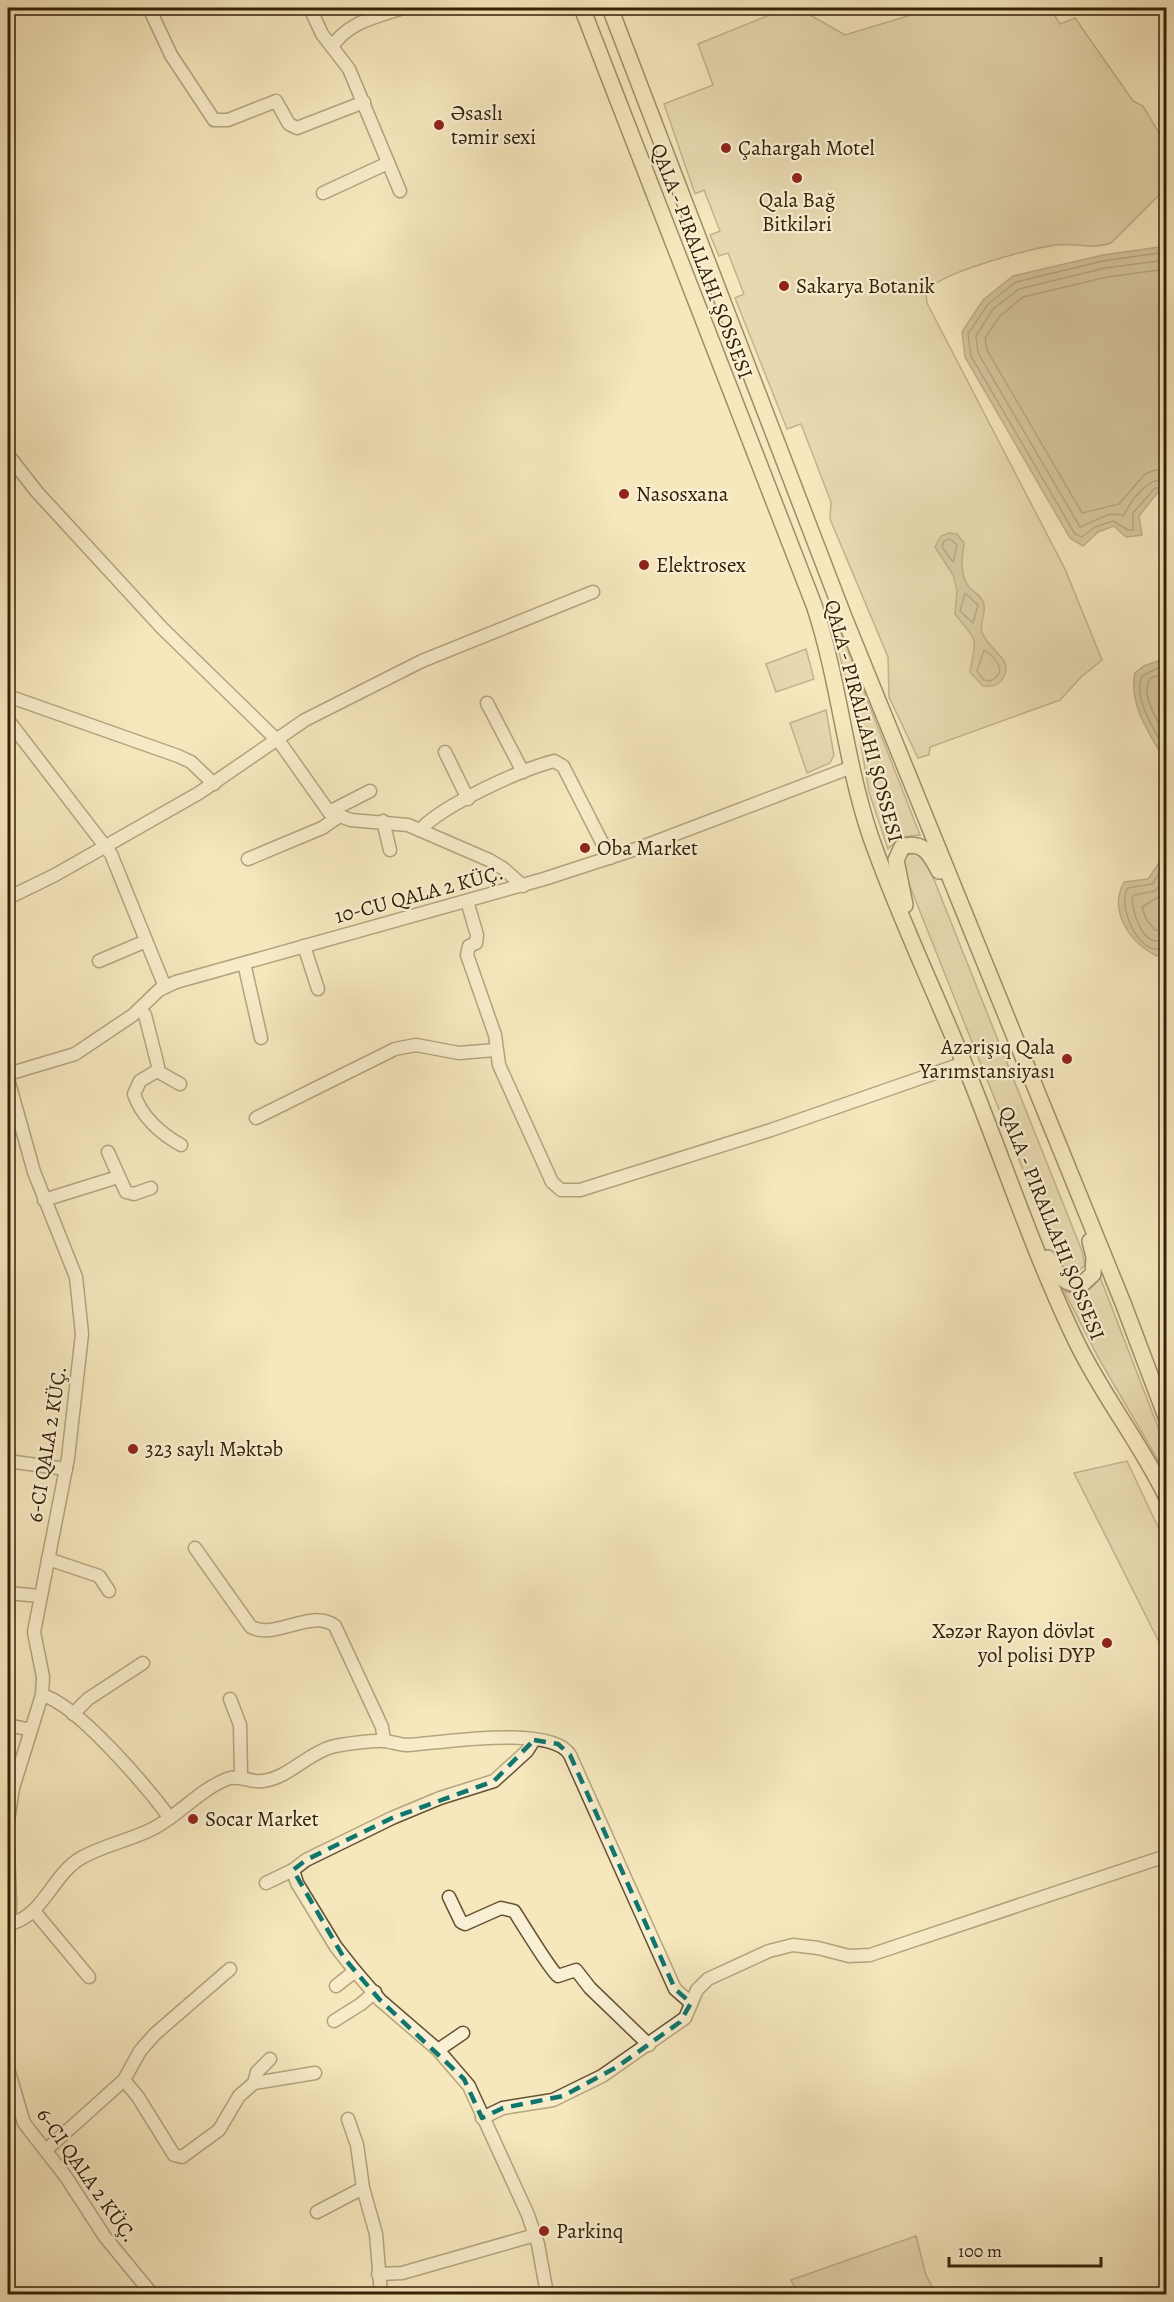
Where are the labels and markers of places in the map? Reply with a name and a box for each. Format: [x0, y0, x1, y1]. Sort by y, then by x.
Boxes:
place label: Əsaslı təmir sexi [451, 99, 536, 151]
marker: Əsaslı təmir sexi [432, 118, 446, 132]
place label: Çahargah Motel [738, 134, 875, 162]
marker: Çahargah Motel [719, 141, 733, 155]
marker: Qala Bağ Bitkiləri [790, 171, 804, 185]
place label: Qala Bağ Bitkiləri [759, 186, 836, 238]
place label: Sakarya Botanik [796, 272, 936, 300]
marker: Sakarya Botanik [777, 279, 791, 293]
place label: Nasosxana [636, 480, 729, 508]
marker: Nasosxana [617, 487, 631, 501]
place label: Elektrosex [656, 551, 746, 579]
marker: Elektrosex [637, 558, 651, 572]
place label: Oba Market [597, 834, 698, 862]
marker: Oba Market [578, 841, 592, 855]
place label: Azərişıq Qala Yarımstansiyası [919, 1033, 1055, 1085]
marker: Azərişıq Qala Yarımstansiyası [1060, 1052, 1074, 1066]
place label: 323 saylı Məktəb [145, 1435, 283, 1463]
marker: 323 saylı Məktəb [126, 1442, 140, 1456]
place label: Xəzər Rayon dövlət yol polisi DYP [932, 1617, 1095, 1669]
marker: Xəzər Rayon dövlət yol polisi DYP [1100, 1636, 1114, 1650]
place label: Socar Market [205, 1805, 319, 1833]
marker: Socar Market [186, 1812, 200, 1826]
place label: Parkinq [556, 2217, 624, 2245]
marker: Parkinq [537, 2224, 551, 2238]

